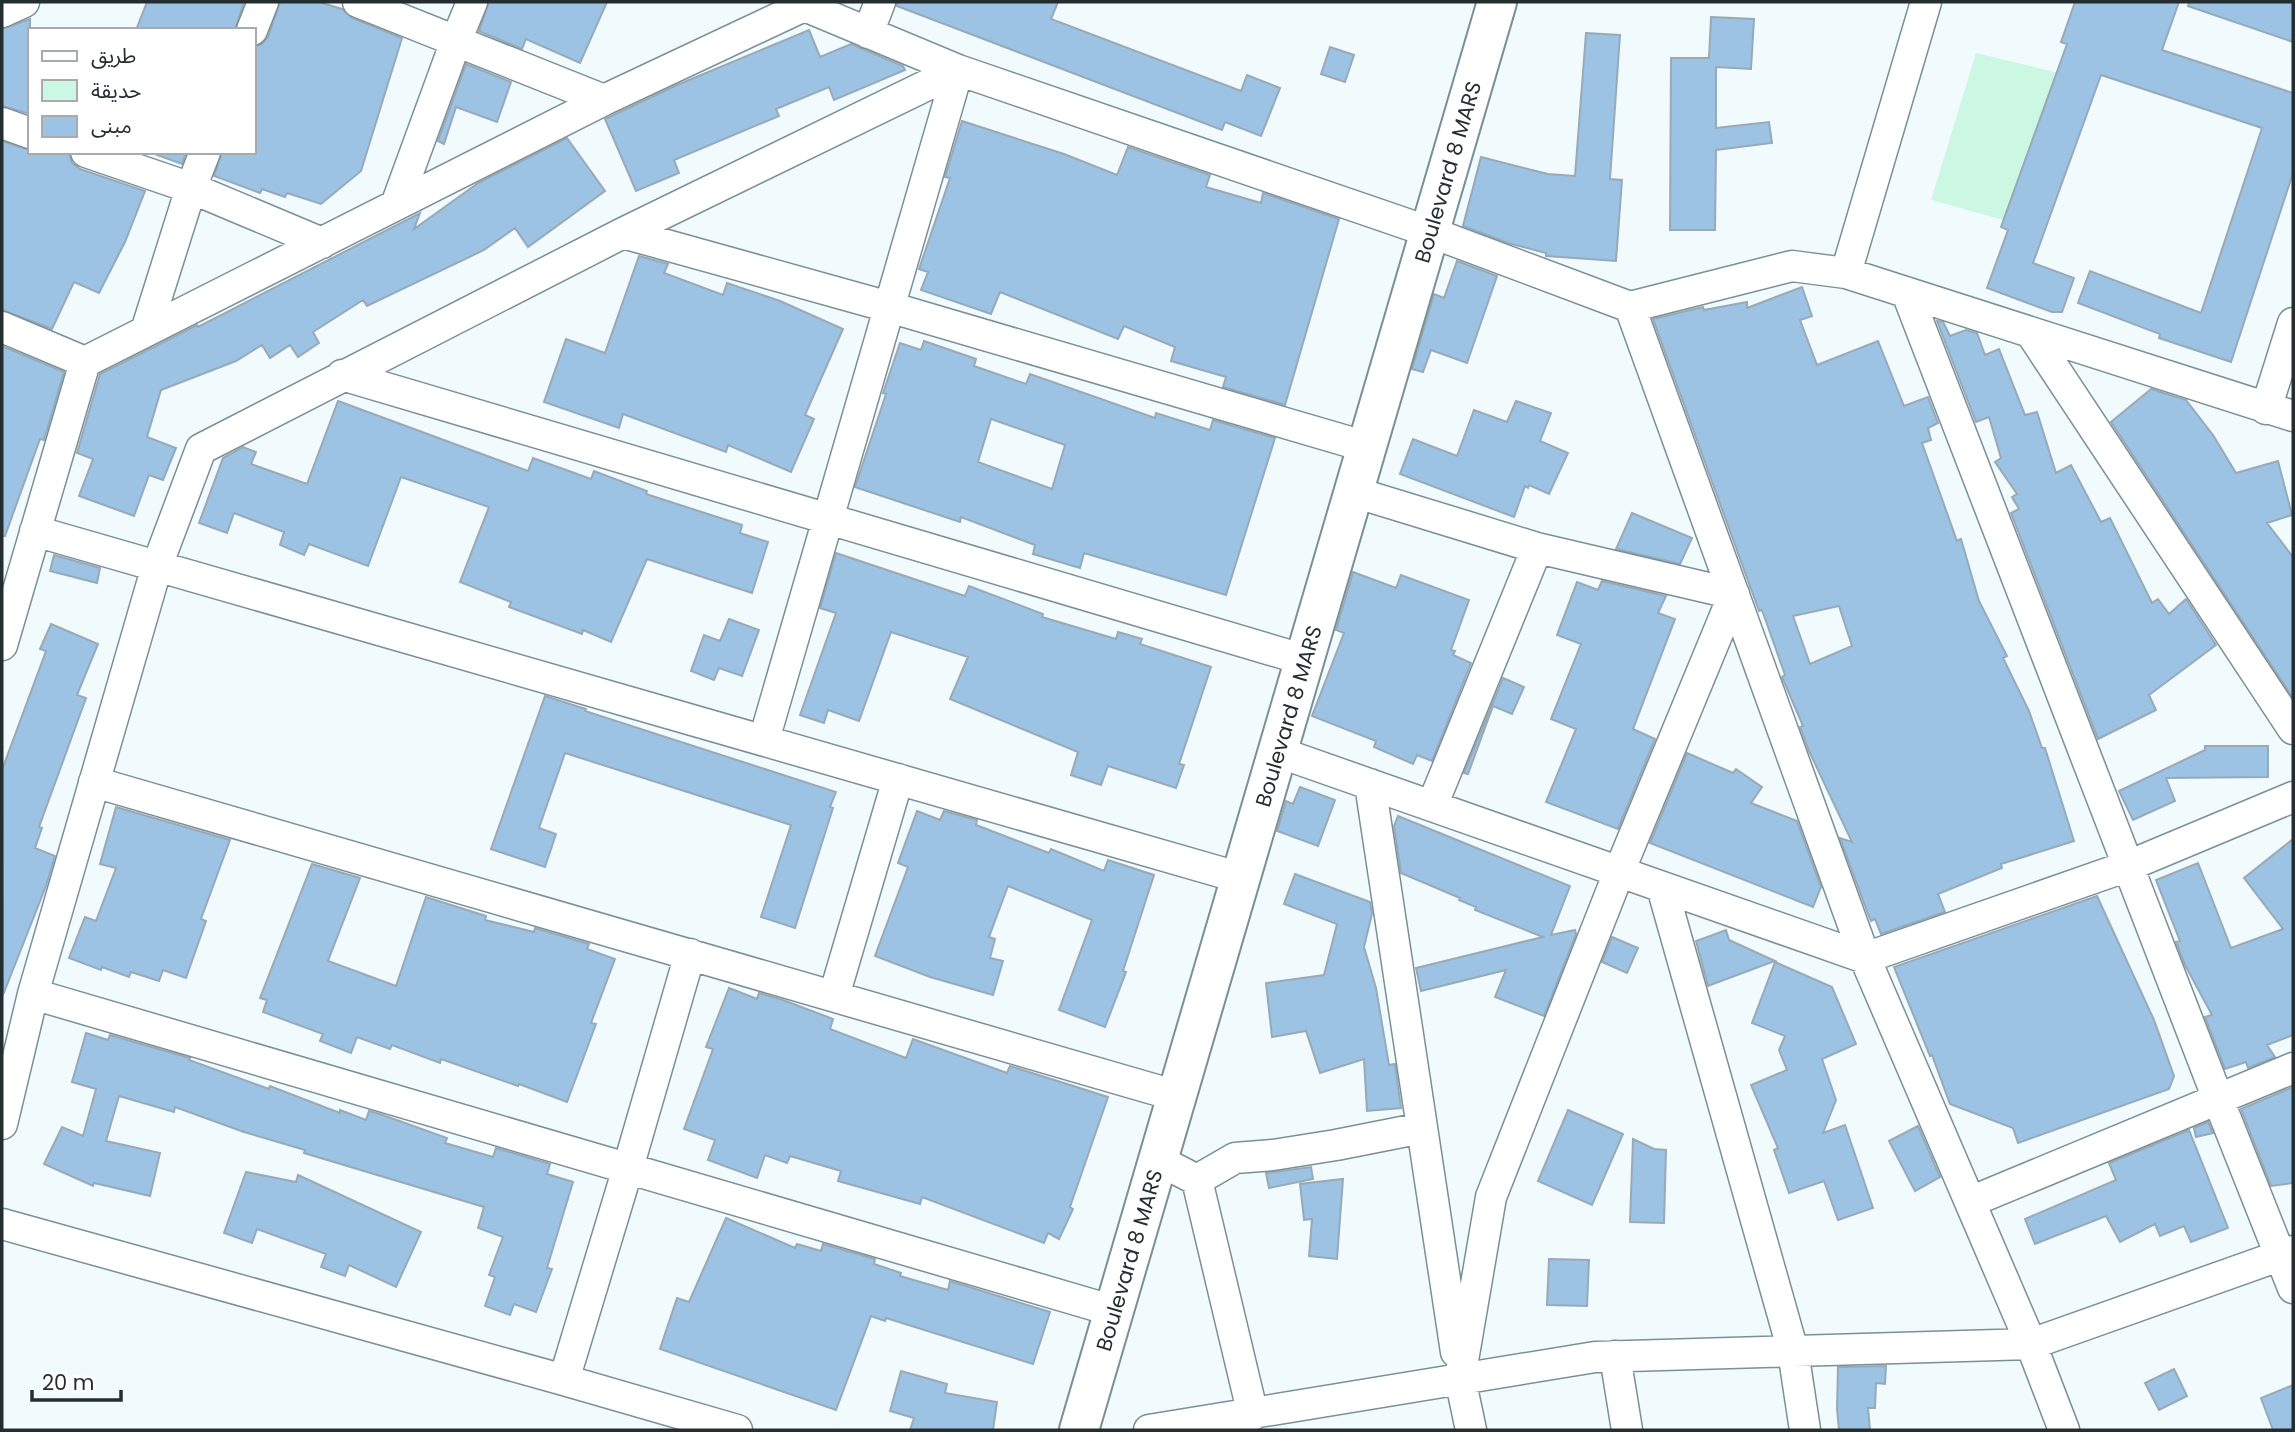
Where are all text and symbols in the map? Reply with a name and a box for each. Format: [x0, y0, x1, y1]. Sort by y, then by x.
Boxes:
legend [28, 28, 256, 154]
text: طريق [91, 41, 136, 70]
text: حديقة [91, 76, 141, 105]
street label: Boulevard 8 MARS [1407, 78, 1488, 266]
text: مبنى [91, 111, 132, 140]
street label: Boulevard 8 MARS [1248, 622, 1328, 810]
street label: Boulevard 8 MARS [1088, 1166, 1169, 1354]
scale bar [32, 1358, 121, 1402]
text: 20 m [42, 1368, 95, 1397]

